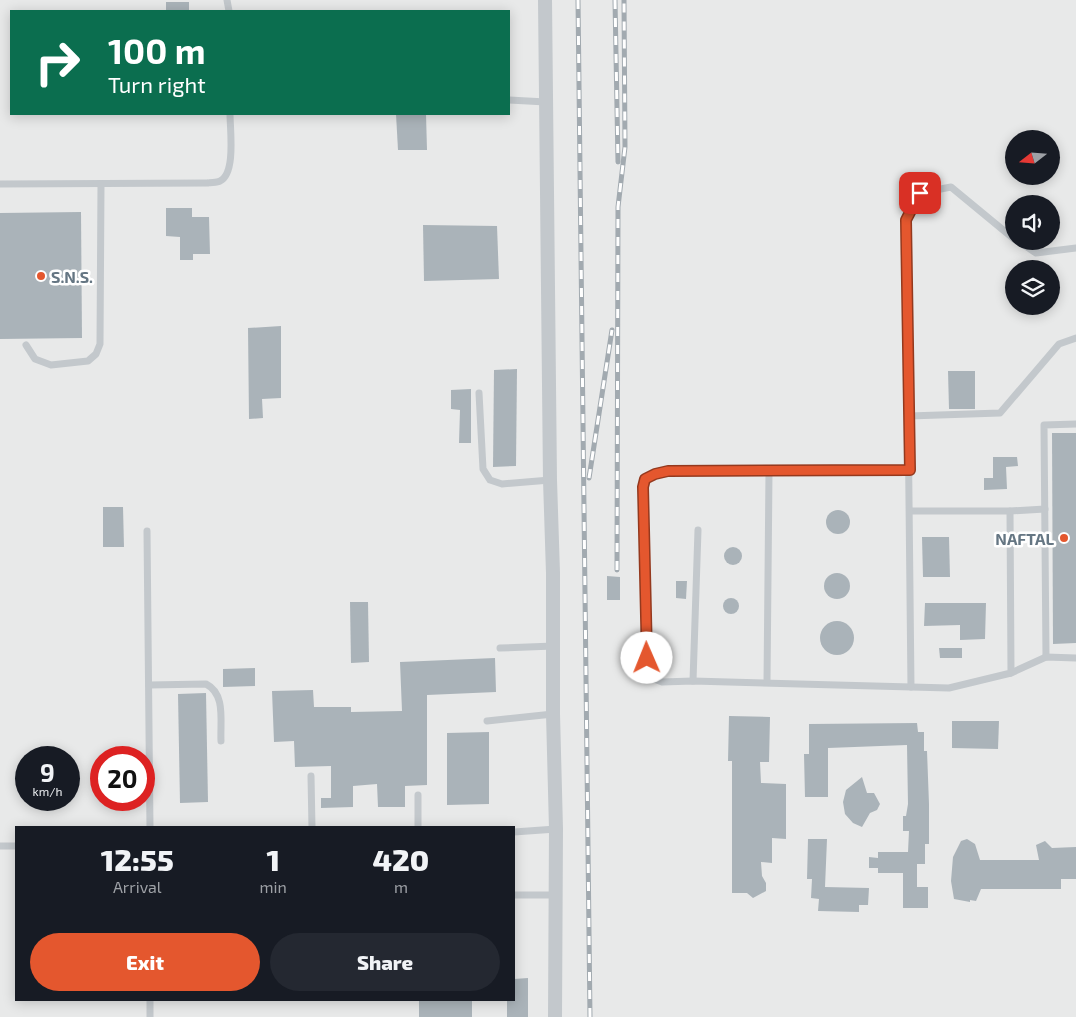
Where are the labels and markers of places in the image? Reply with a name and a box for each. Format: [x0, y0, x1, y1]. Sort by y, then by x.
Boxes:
pin [899, 172, 941, 214]
place label: S.N.S. [51, 267, 93, 286]
marker: S.N.S. [35, 270, 47, 282]
place label: NAFTAL [995, 529, 1054, 548]
marker: NAFTAL [1058, 532, 1070, 544]

